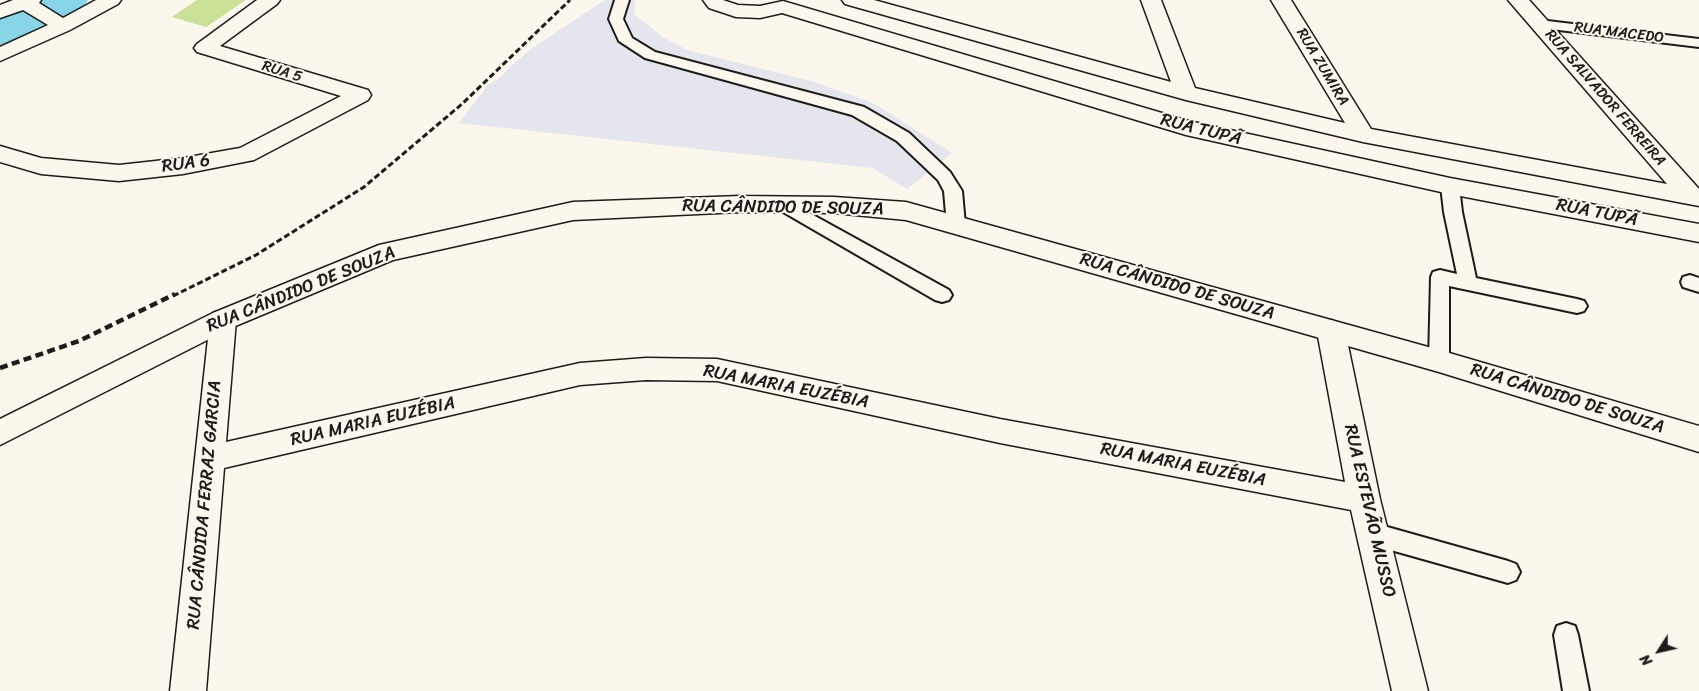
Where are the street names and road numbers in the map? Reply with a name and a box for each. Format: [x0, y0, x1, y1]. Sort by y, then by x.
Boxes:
street label: RUA MACEDO [1573, 19, 1665, 47]
street label: RUA ZUMIRA [1292, 25, 1352, 109]
street label: RUA SALVADOR FERREIRA [1541, 26, 1669, 170]
street label: RUA 5 [260, 57, 304, 87]
street label: RUA TUPÃ [1158, 110, 1244, 150]
street label: RUA 6 [160, 150, 212, 178]
street label: RUA CÂNDIDO DE SOUZA [682, 195, 884, 221]
street label: RUA TUPÃ [1554, 195, 1640, 231]
street label: RUA CÂNDIDO DE SOUZA [204, 242, 398, 338]
street label: RUA CÂNDIDO DE SOUZA [1077, 249, 1277, 325]
street label: RUA CÂNDIDO DE SOUZA [1468, 359, 1666, 439]
street label: RUA MARIA EUZÉBIA [701, 360, 871, 414]
street label: RUA CÂNDIDA FERRAZ GARCIA [183, 380, 227, 630]
street label: RUA MARIA EUZÉBIA [289, 393, 457, 451]
street label: RUA ESTEVÃO MUSSO [1339, 422, 1399, 600]
street label: RUA MARIA EUZÉBIA [1098, 438, 1268, 492]

